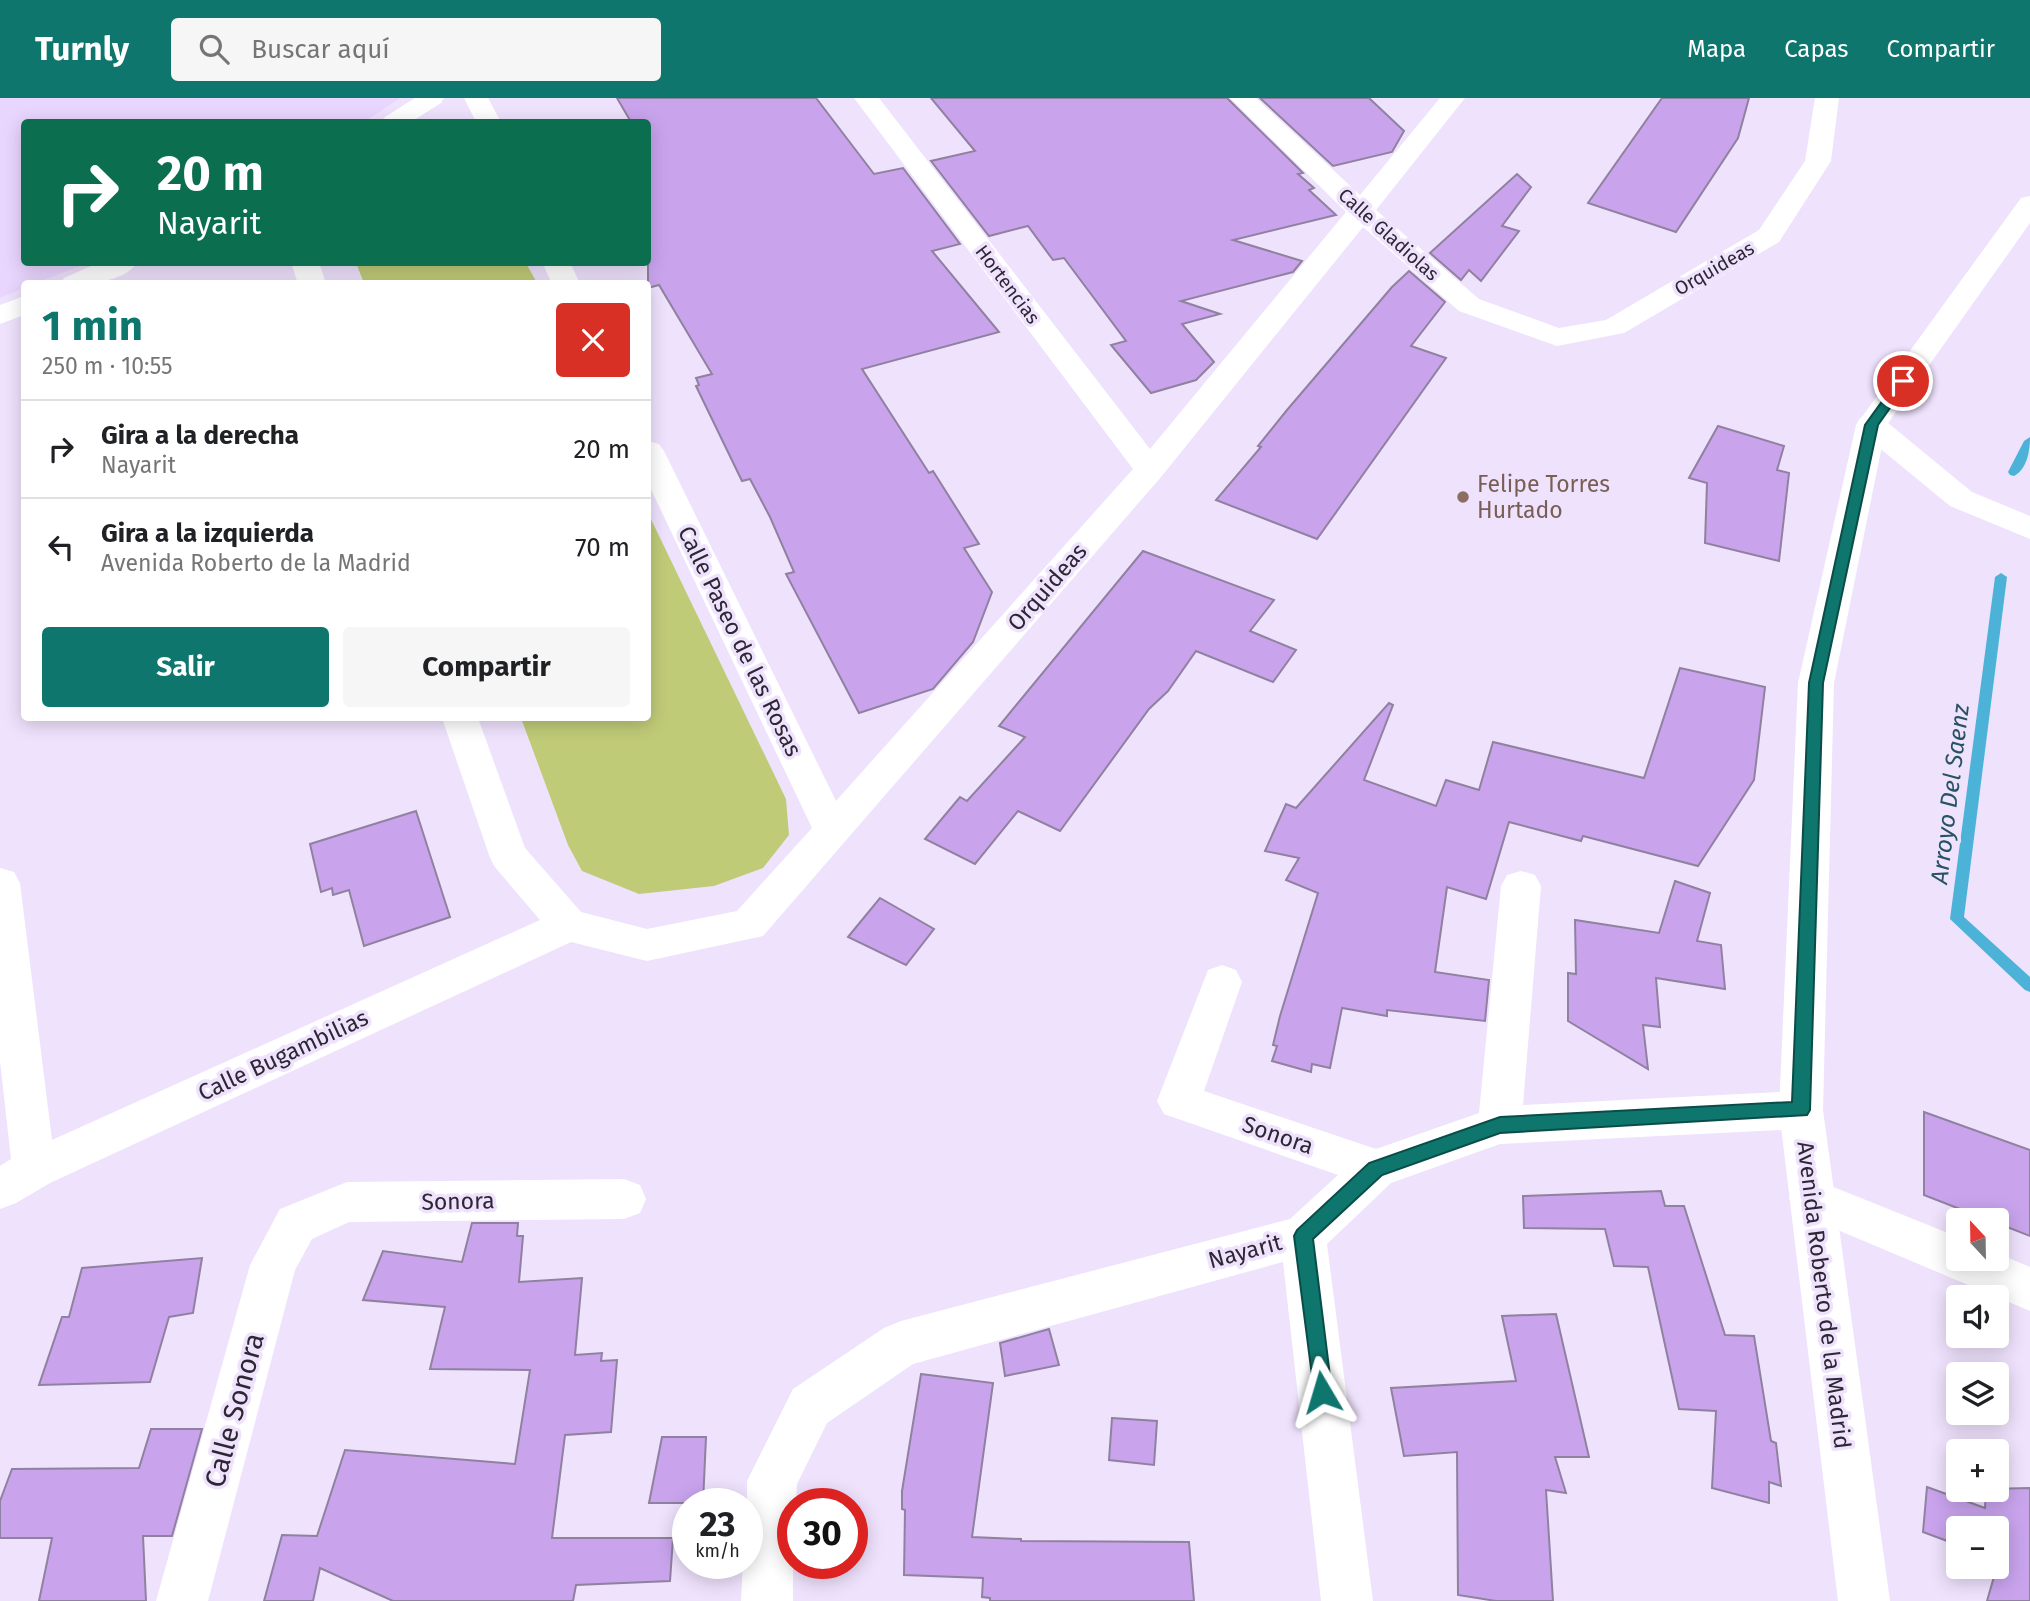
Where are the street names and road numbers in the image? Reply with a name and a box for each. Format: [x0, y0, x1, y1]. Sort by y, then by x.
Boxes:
street label: Calle Gladiolas [1334, 183, 1444, 286]
street label: Orquideas [1670, 236, 1758, 300]
street label: Hortencias [970, 240, 1045, 328]
street label: Calle Paseo de las Rosas [672, 521, 808, 761]
street label: Orquideas [1001, 538, 1093, 636]
street label: Calle Bugambilias [194, 1003, 372, 1107]
street label: Sonora [1239, 1110, 1317, 1160]
street label: Avenida Roberto de la Madrid [1791, 1140, 1857, 1450]
street label: Sonora [421, 1186, 495, 1216]
street label: Nayarit [1205, 1228, 1286, 1274]
street label: Calle Sonora [198, 1329, 271, 1491]

